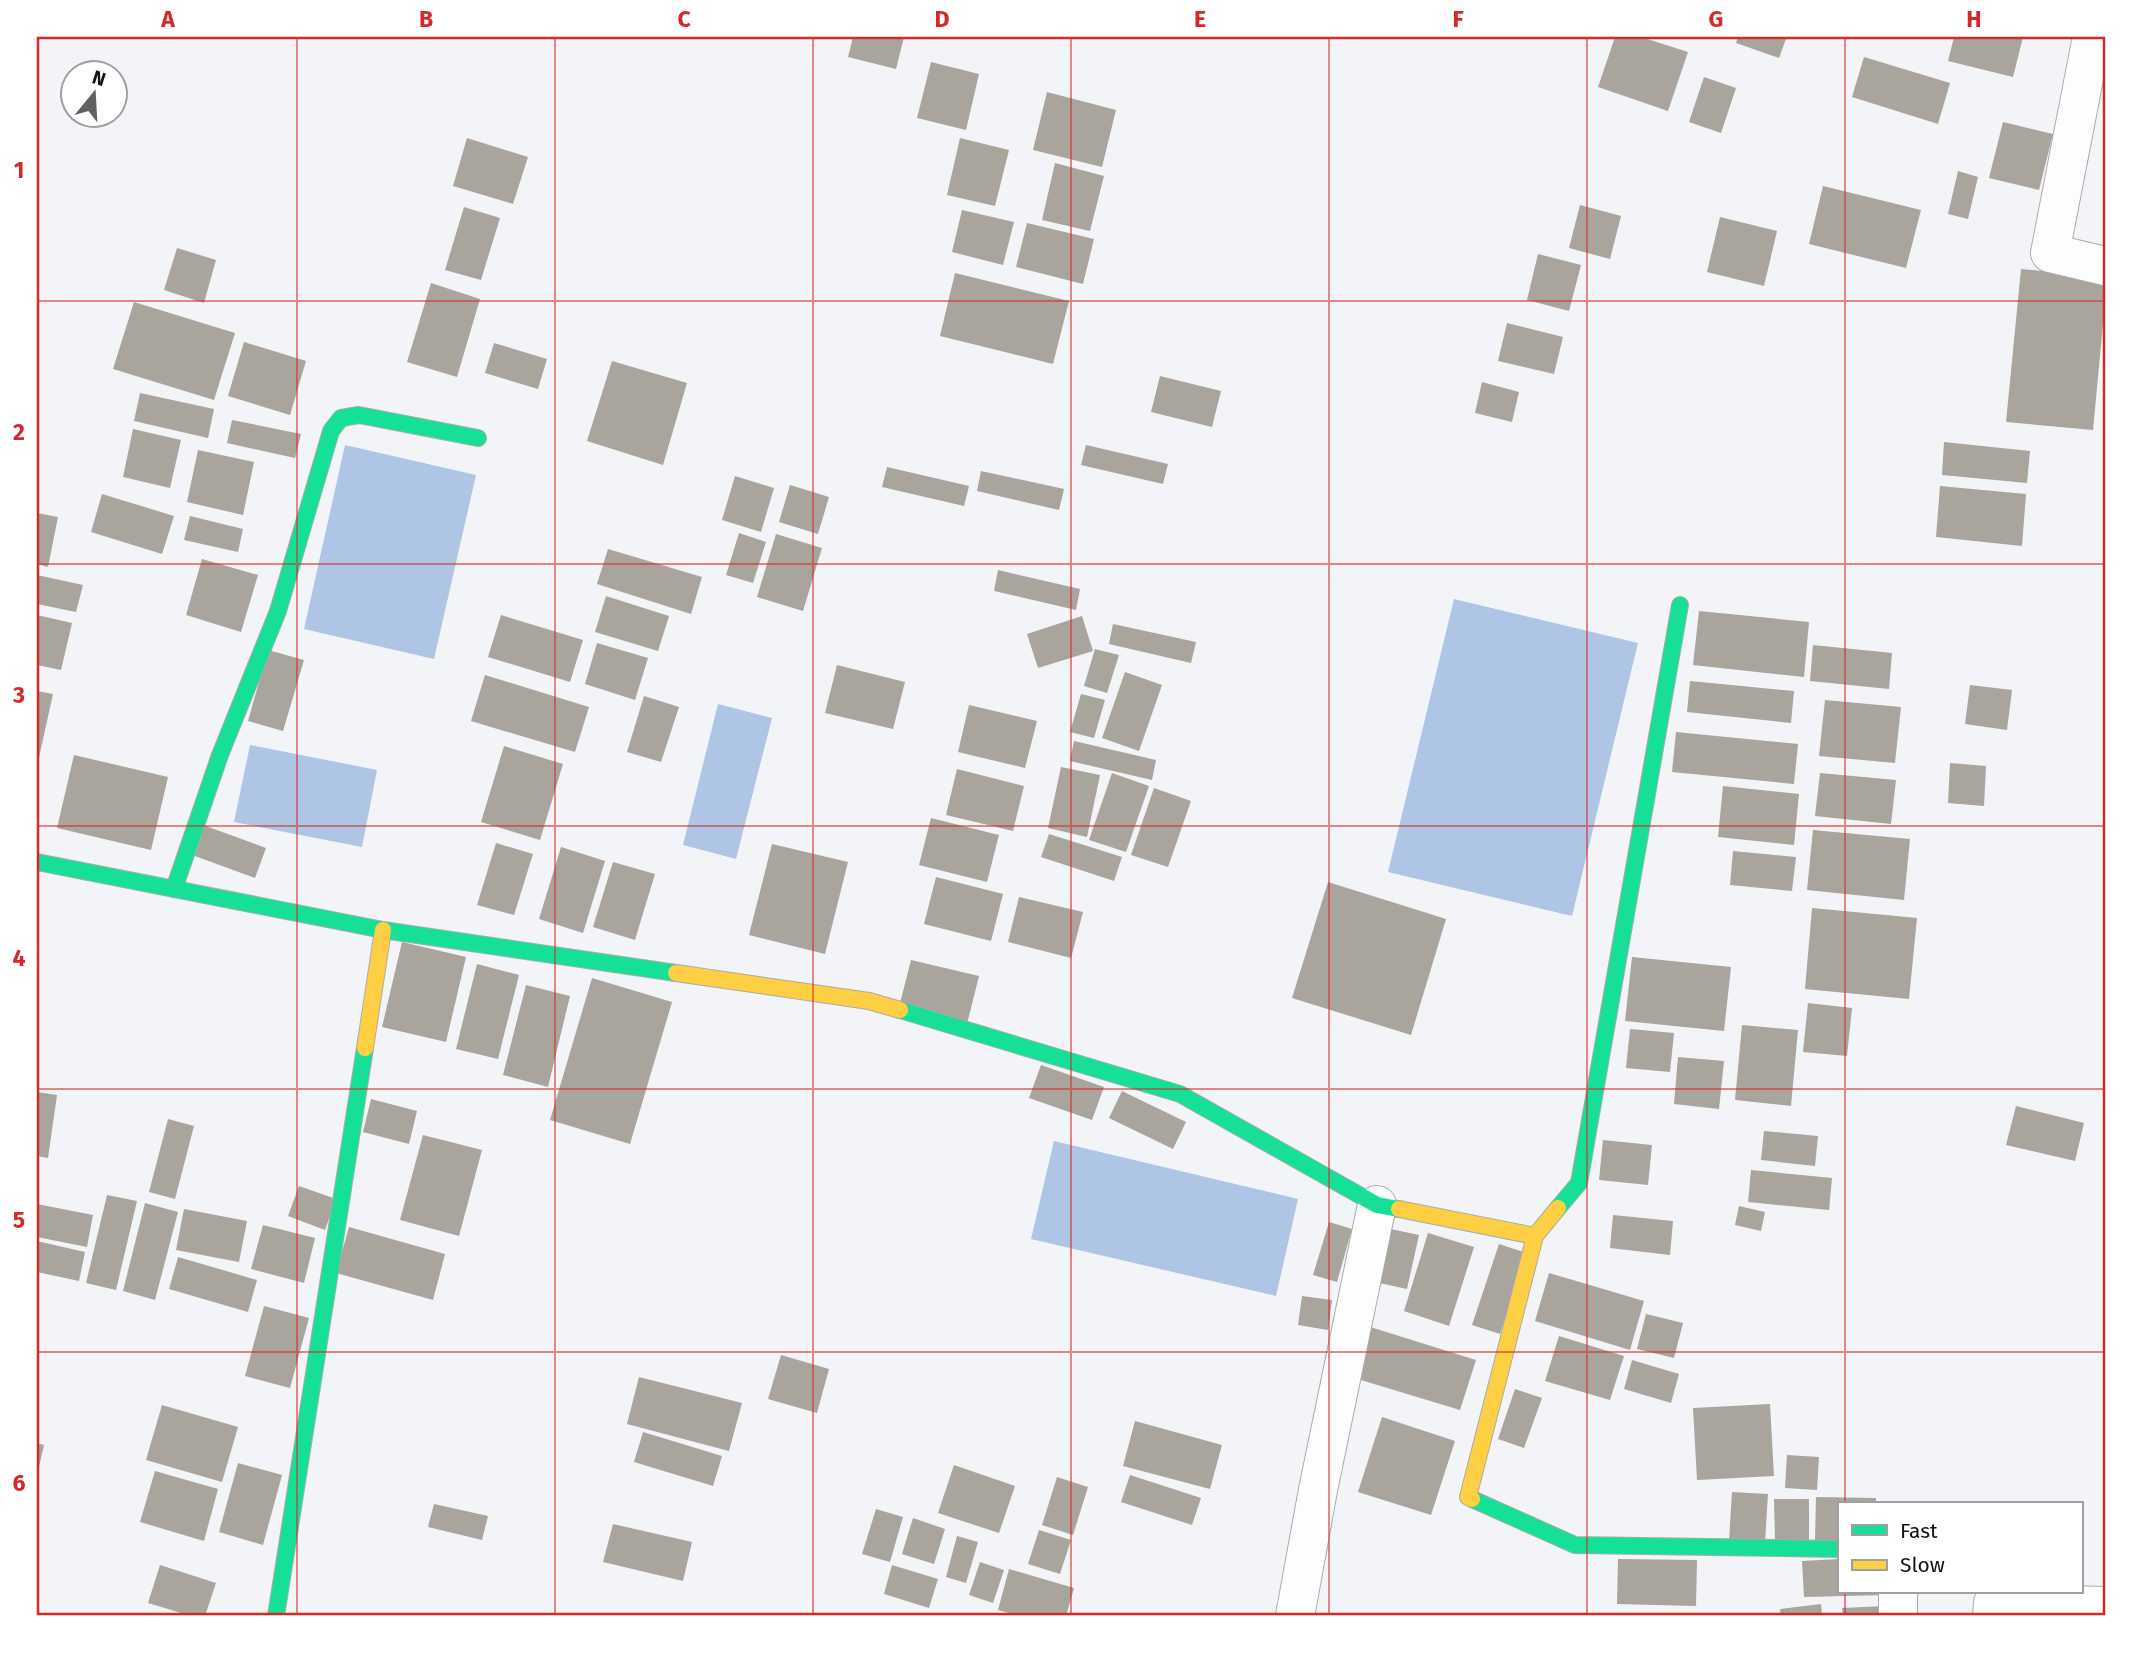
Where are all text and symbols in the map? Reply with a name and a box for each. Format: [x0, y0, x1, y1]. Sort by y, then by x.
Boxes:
text: A [160, 5, 175, 33]
text: B [419, 5, 433, 33]
text: C [677, 5, 691, 33]
text: D [935, 5, 950, 33]
text: E [1194, 5, 1206, 33]
text: F [1452, 5, 1464, 33]
text: G [1709, 5, 1723, 33]
text: H [1966, 5, 1982, 33]
north arrow [60, 60, 130, 130]
text: N [90, 65, 109, 91]
text: 1 [14, 156, 24, 184]
text: 2 [13, 418, 25, 446]
text: 3 [12, 681, 25, 709]
text: 4 [13, 944, 26, 972]
text: 5 [13, 1206, 25, 1234]
text: 6 [13, 1469, 26, 1497]
legend [1838, 1502, 2082, 1594]
text: Fast [1900, 1518, 1938, 1544]
text: Slow [1900, 1552, 1945, 1578]

